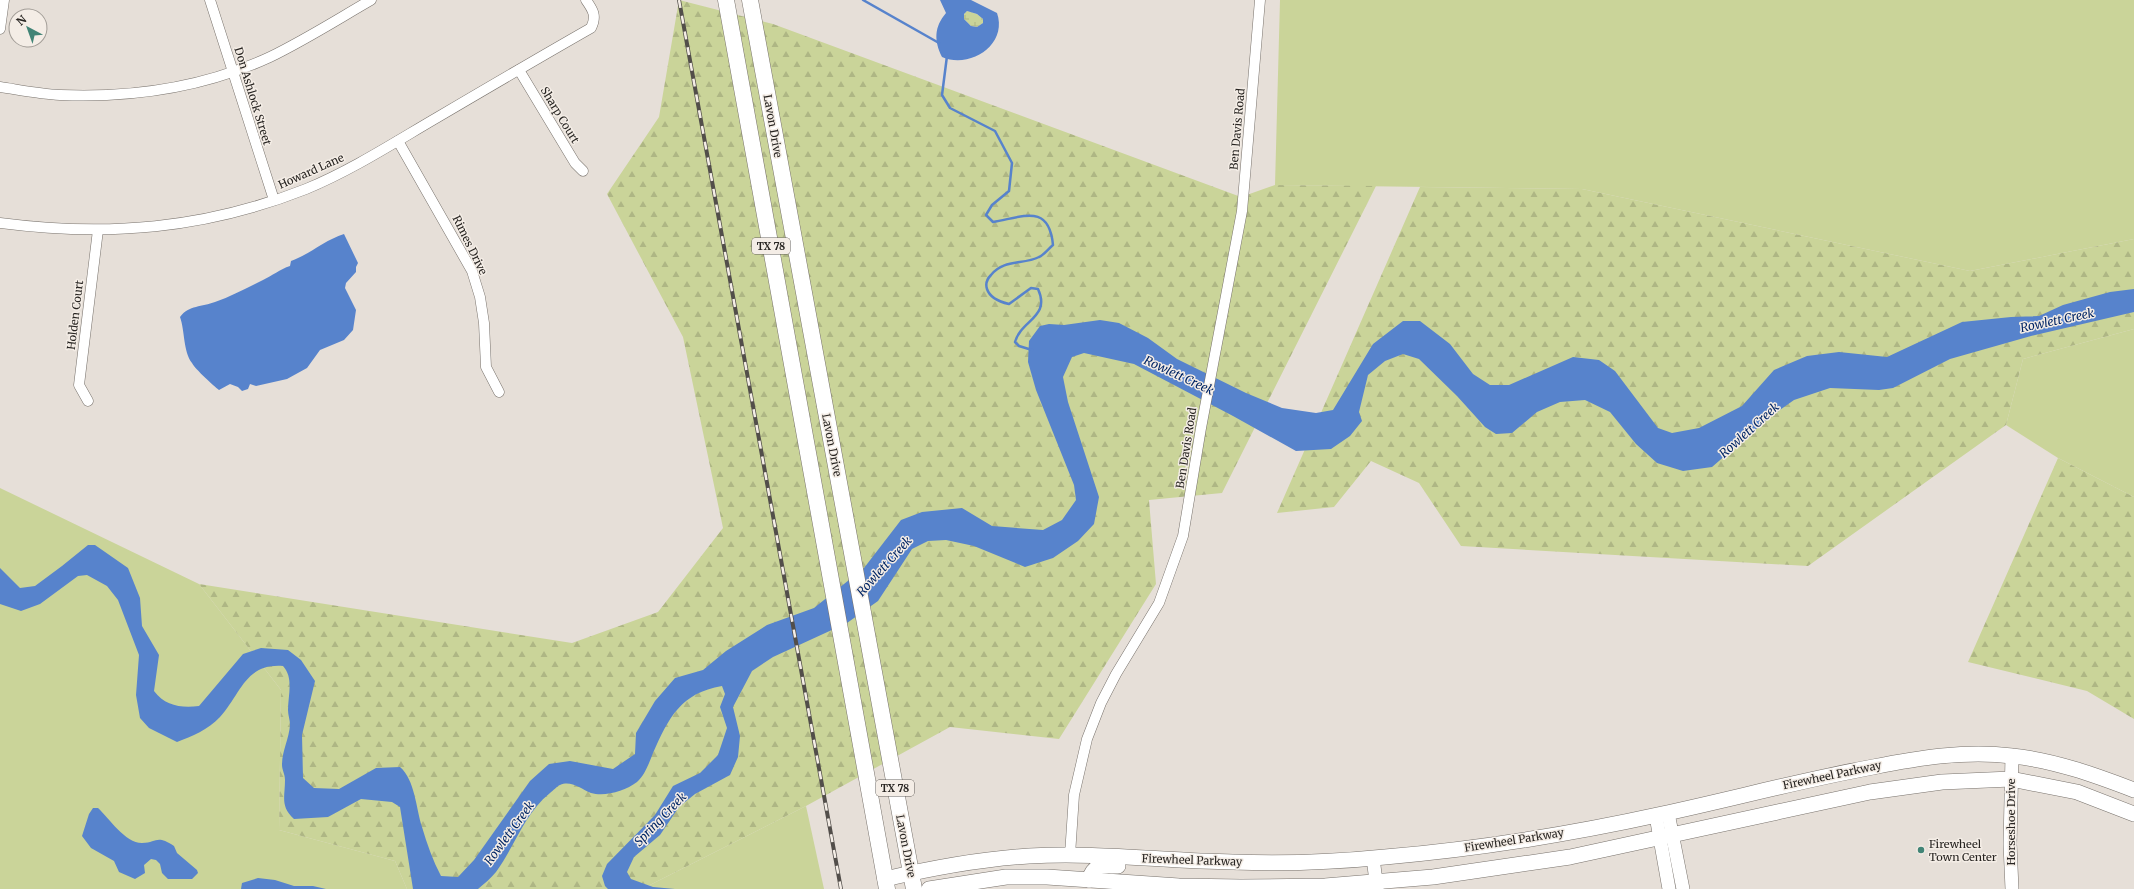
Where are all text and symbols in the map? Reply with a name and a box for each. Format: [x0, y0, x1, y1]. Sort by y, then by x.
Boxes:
north arrow [8, 8, 48, 48]
text: N [14, 12, 30, 29]
street label: Don Ashlock Street [231, 45, 275, 147]
street label: Sharp Court [538, 84, 583, 146]
street label: Ben Davis Road [1226, 87, 1248, 170]
street label: Lavon Drive [761, 93, 785, 159]
street label: Howard Lane [276, 150, 346, 192]
street label: Rimes Drive [450, 213, 491, 277]
road number: TX 78 [752, 238, 790, 254]
street label: Holden Court [64, 279, 86, 351]
water label: Rowlett Creek [2019, 305, 2096, 335]
water label: Rowlett Creek [1142, 352, 1217, 398]
water label: Rowlett Creek [1716, 399, 1782, 461]
street label: Ben Davis Road [1173, 406, 1199, 490]
street label: Lavon Drive [819, 412, 845, 478]
water label: Rowlett Creek [853, 533, 915, 599]
street label: Firewheel Parkway [1781, 758, 1883, 792]
street label: Horseshoe Drive [2004, 778, 2018, 866]
road number: TX 78 [876, 780, 914, 796]
water label: Spring Creek [631, 789, 689, 849]
water label: Rowlett Creek [481, 798, 537, 868]
street label: Lavon Drive [893, 813, 919, 879]
street label: Firewheel Parkway [1463, 825, 1565, 855]
place label: Firewheel Town Center [1929, 837, 1997, 864]
marker: Firewheel Town Center [1916, 845, 1926, 855]
street label: Firewheel Parkway [1141, 851, 1243, 869]

